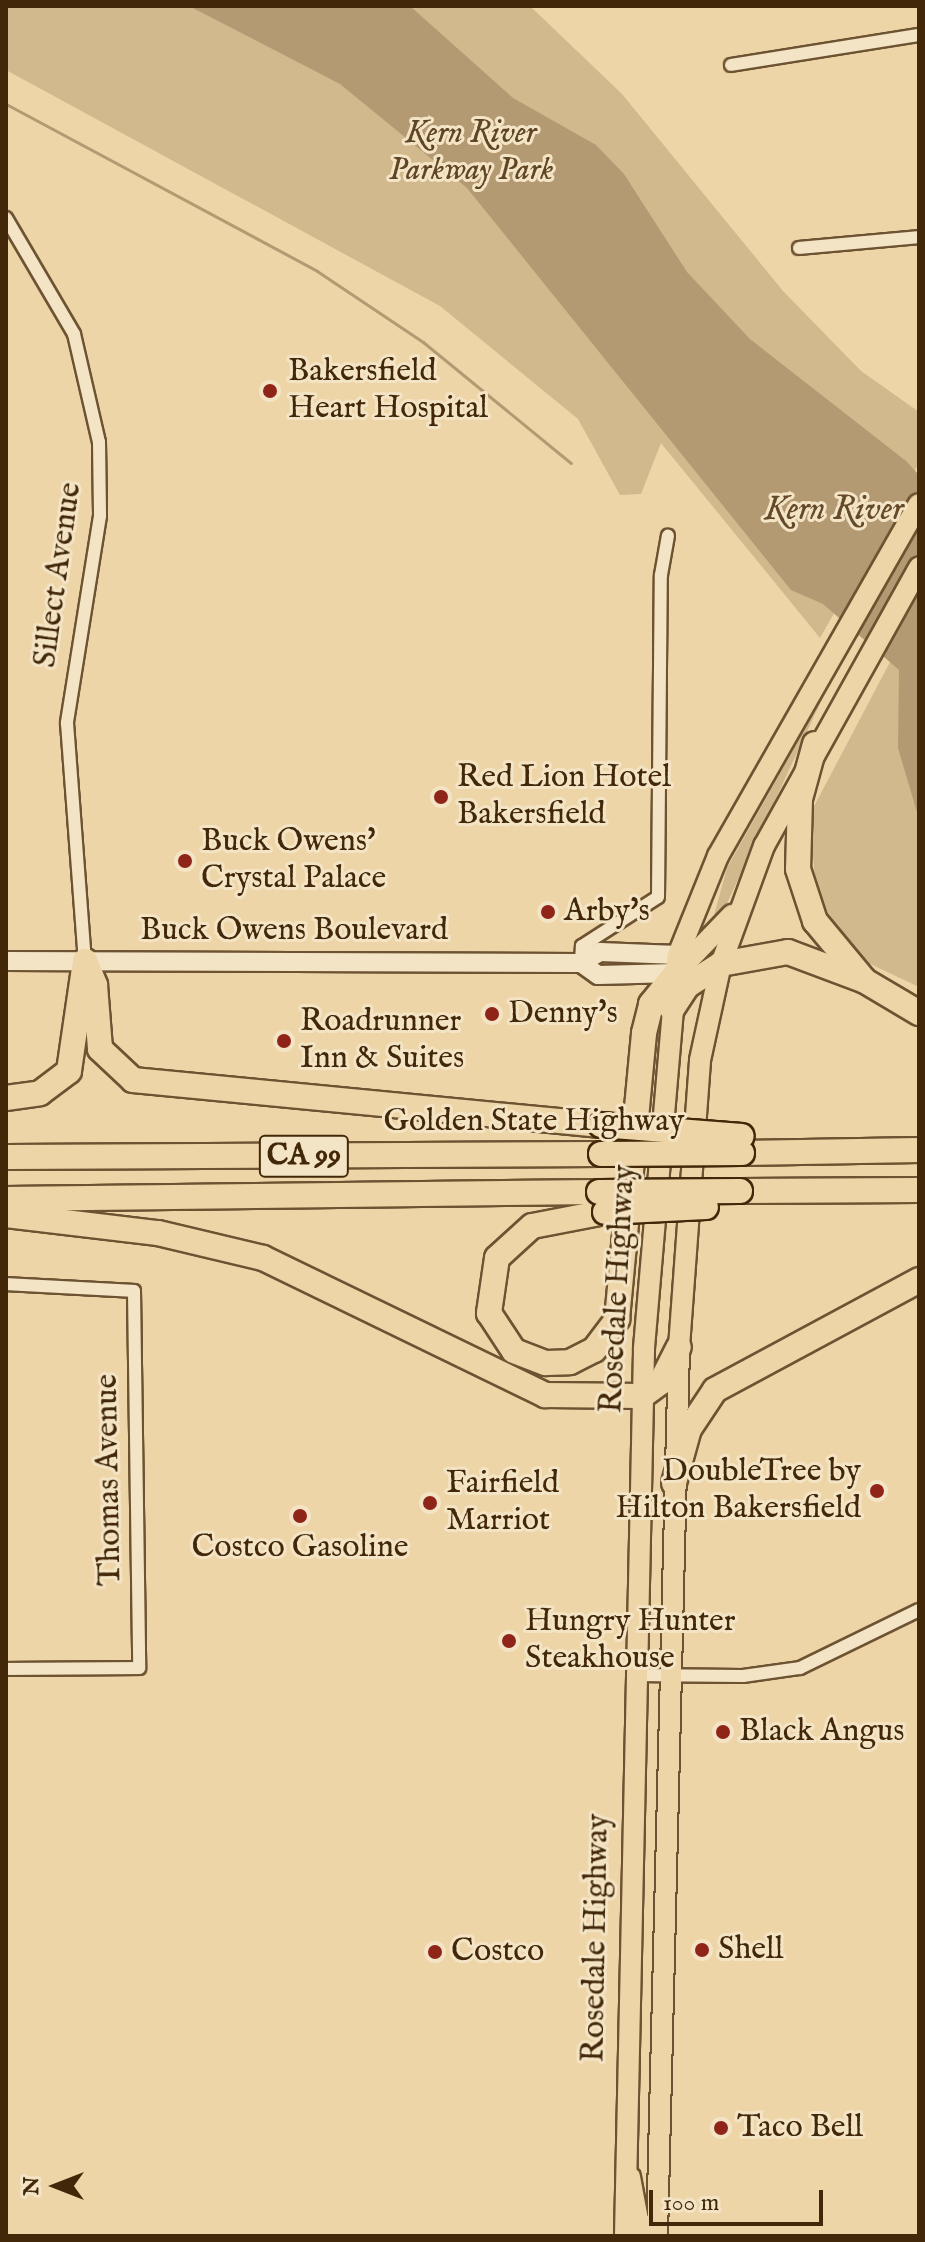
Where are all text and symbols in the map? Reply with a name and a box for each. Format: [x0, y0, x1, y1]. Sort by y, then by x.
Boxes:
park label: Kern River Parkway Park [389, 116, 553, 191]
place label: Bakersfield Heart Hospital [288, 354, 488, 429]
marker: Bakersfield Heart Hospital [259, 380, 281, 402]
street label: Sillect Avenue [27, 480, 91, 670]
water label: Kern River [765, 490, 903, 530]
place label: Red Lion Hotel Bakersfield [457, 760, 671, 835]
marker: Red Lion Hotel Bakersfield [432, 788, 450, 806]
place label: Buck Owens' Crystal Palace [201, 824, 386, 899]
marker: Buck Owens' Crystal Palace [176, 852, 194, 870]
place label: Arby's [564, 893, 650, 931]
marker: Arby's [539, 903, 557, 921]
street label: Buck Owens Boulevard [140, 912, 448, 950]
place label: Denny's [508, 995, 618, 1033]
place label: Roadrunner Inn & Suites [300, 1004, 464, 1079]
marker: Denny's [483, 1005, 501, 1023]
marker: Roadrunner Inn & Suites [275, 1032, 293, 1050]
street label: Golden State Highway [383, 1103, 685, 1141]
road number: CA 99 [258, 1130, 350, 1182]
street label: Rosedale Highway [593, 1164, 645, 1414]
street label: Thomas Avenue [89, 1374, 131, 1586]
place label: DoubleTree by Hilton Bakersfield [616, 1454, 861, 1529]
place label: Fairfield Marriot [446, 1466, 559, 1541]
marker: DoubleTree by Hilton Bakersfield [868, 1482, 886, 1500]
marker: Fairfield Marriot [421, 1494, 439, 1512]
marker: Costco Gasoline [291, 1507, 309, 1525]
place label: Costco Gasoline [191, 1529, 409, 1567]
place label: Hungry Hunter Steakhouse [525, 1604, 736, 1679]
marker: Hungry Hunter Steakhouse [500, 1632, 518, 1650]
place label: Black Angus [739, 1713, 904, 1751]
marker: Black Angus [714, 1723, 732, 1741]
street label: Rosedale Highway [576, 1813, 618, 2063]
place label: Shell [718, 1931, 784, 1969]
place label: Costco [451, 1933, 544, 1971]
marker: Shell [693, 1941, 711, 1959]
marker: Costco [426, 1943, 444, 1961]
place label: Taco Bell [737, 2109, 863, 2147]
marker: Taco Bell [712, 2119, 730, 2137]
north arrow [16, 2146, 96, 2226]
scale bar [653, 2174, 827, 2224]
text: N [18, 2176, 46, 2196]
text: 100 m [663, 2188, 719, 2219]

